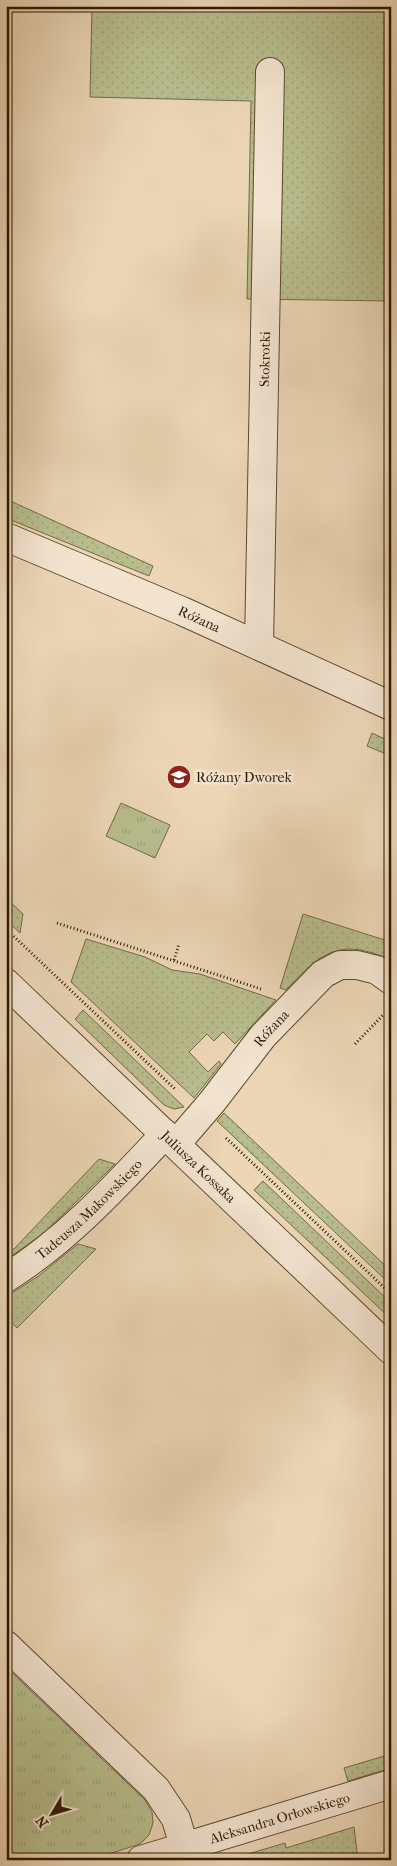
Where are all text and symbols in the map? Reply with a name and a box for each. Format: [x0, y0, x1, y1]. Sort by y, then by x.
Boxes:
street label: Stokrotki [256, 331, 274, 387]
street label: Różana [175, 602, 223, 636]
school or university icon: Różany Dworek [166, 764, 192, 790]
place label: Różany Dworek [196, 769, 292, 786]
street label: Różana [250, 1006, 293, 1050]
street label: Juliusza Kossaka [156, 1127, 240, 1207]
street label: Tadeusza Makowskiego [33, 1156, 146, 1263]
north arrow [28, 1788, 78, 1838]
street label: Aleksandra Orłowskiego [207, 1789, 352, 1848]
text: N [32, 1812, 52, 1831]

